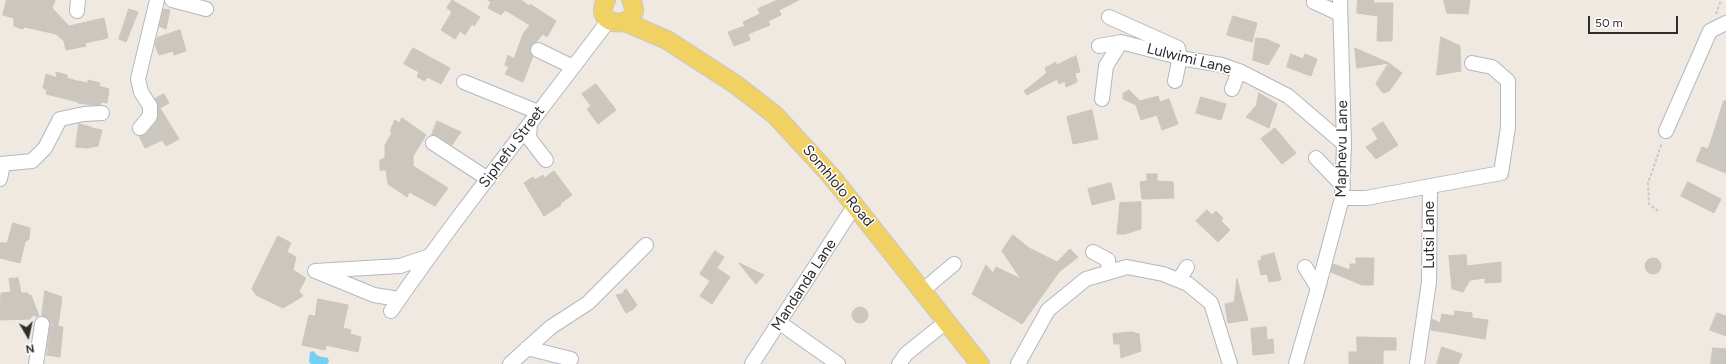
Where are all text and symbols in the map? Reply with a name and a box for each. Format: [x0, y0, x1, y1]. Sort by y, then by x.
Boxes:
scale bar [1590, 8, 1680, 34]
text: 50 m [1595, 16, 1623, 30]
street label: Lulwimi Lane [1145, 40, 1233, 78]
street label: Maphevu Lane [1332, 100, 1352, 198]
street label: Siphefu Street [475, 103, 549, 191]
street label: Somhlolo Road [799, 141, 877, 231]
street label: Lutsi Lane [1421, 201, 1439, 269]
street label: Mandanda Lane [768, 236, 840, 334]
north arrow [8, 316, 48, 356]
text: N [25, 341, 35, 355]

